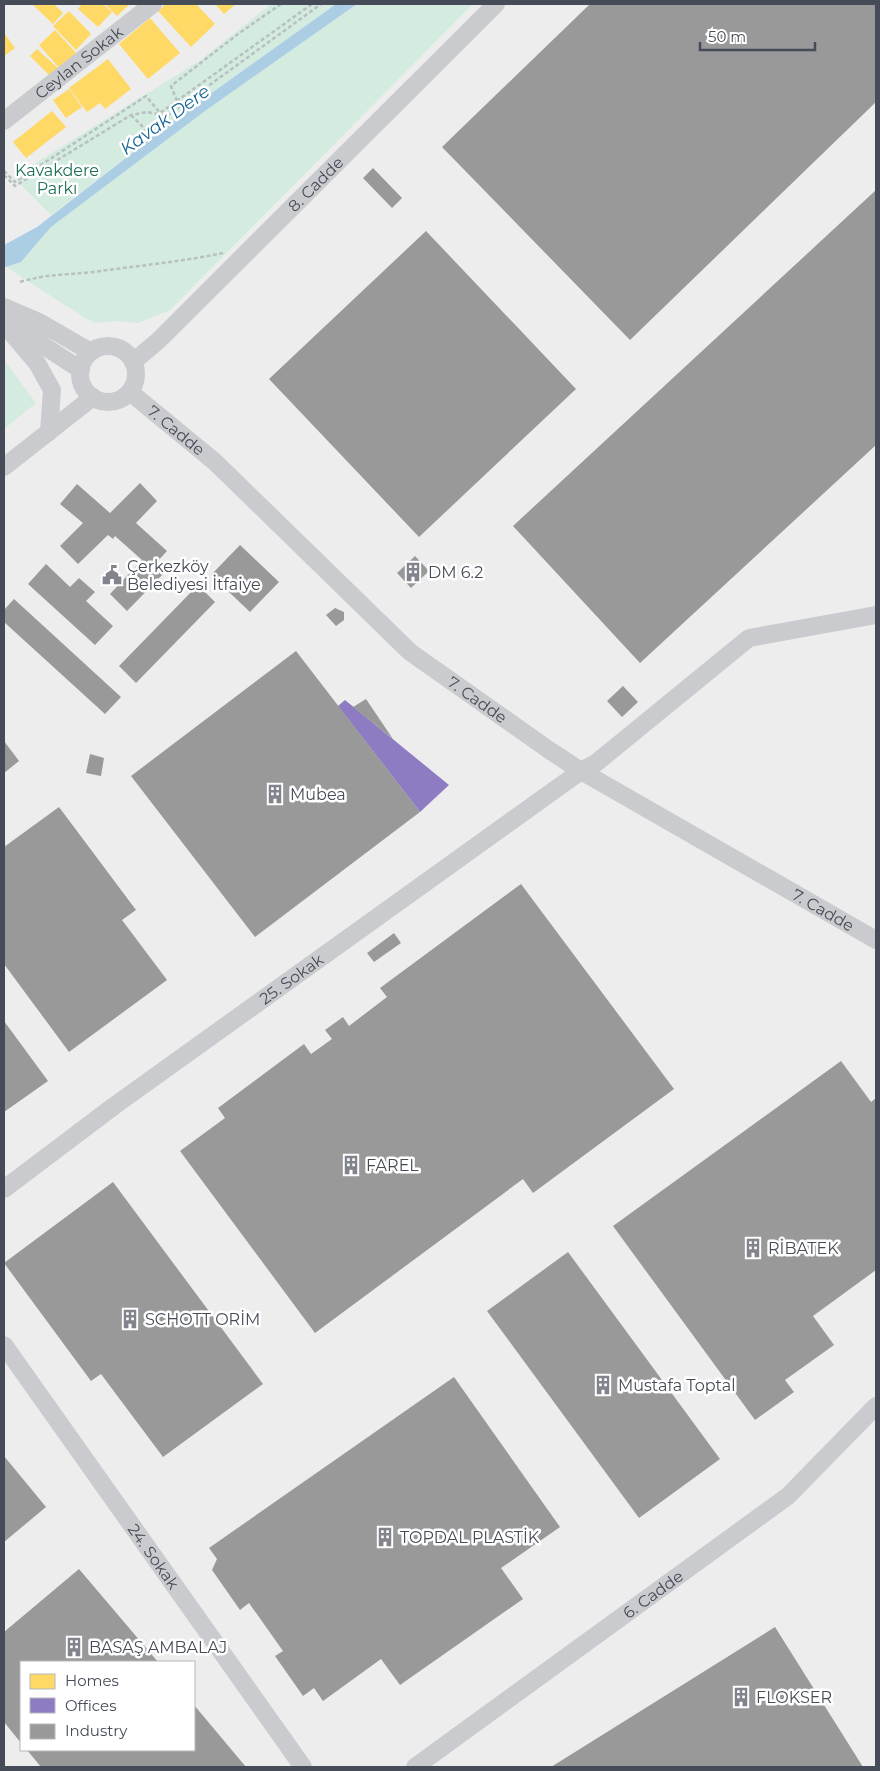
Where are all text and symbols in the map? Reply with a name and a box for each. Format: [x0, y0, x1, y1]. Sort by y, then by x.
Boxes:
scale bar [700, 20, 815, 52]
street label: Ceylan Sokak [31, 22, 127, 103]
text: 50 m [708, 27, 746, 46]
water label: Kavak Dere [116, 80, 214, 160]
street label: 8. Cadde [284, 153, 347, 215]
park label: Kavakdere Parkı [15, 161, 99, 198]
street label: 7. Cadde [144, 401, 209, 459]
place label: Çerkezköy Belediyesi İtfaiye [127, 557, 261, 594]
building icon: DM 6.2 [402, 561, 424, 583]
place label: DM 6.2 [428, 563, 483, 582]
public building icon: Çerkezköy Belediyesi İtfaiye [101, 564, 123, 586]
street label: 7. Cadde [444, 672, 511, 727]
building icon: Mubea [264, 783, 286, 805]
place label: Mubea [290, 785, 346, 804]
street label: 7. Cadde [789, 885, 858, 935]
street label: 25. Sokak [256, 949, 327, 1008]
building icon: FAREL [340, 1154, 362, 1176]
place label: FAREL [366, 1156, 419, 1175]
building icon: RİBATEK [742, 1237, 764, 1259]
place label: RİBATEK [768, 1239, 839, 1258]
building icon: SCHOTT ORİM [119, 1308, 141, 1330]
place label: SCHOTT ORİM [145, 1310, 260, 1329]
building icon: Mustafa Toptal [592, 1374, 614, 1396]
place label: Mustafa Toptal [618, 1376, 735, 1395]
street label: 24. Sokak [124, 1520, 184, 1593]
building icon: TOPDAL PLASTİK [374, 1526, 396, 1548]
place label: TOPDAL PLASTİK [400, 1528, 540, 1547]
street label: 6. Cadde [619, 1566, 687, 1622]
building icon: BASAŞ AMBALAJ [63, 1636, 85, 1658]
place label: BASAŞ AMBALAJ [89, 1638, 227, 1657]
legend [20, 1661, 195, 1751]
text: Homes [65, 1671, 119, 1690]
building icon: FLOKSER [730, 1686, 752, 1708]
place label: FLOKSER [756, 1688, 832, 1707]
text: Offices [65, 1696, 117, 1715]
text: Industry [65, 1721, 128, 1740]

